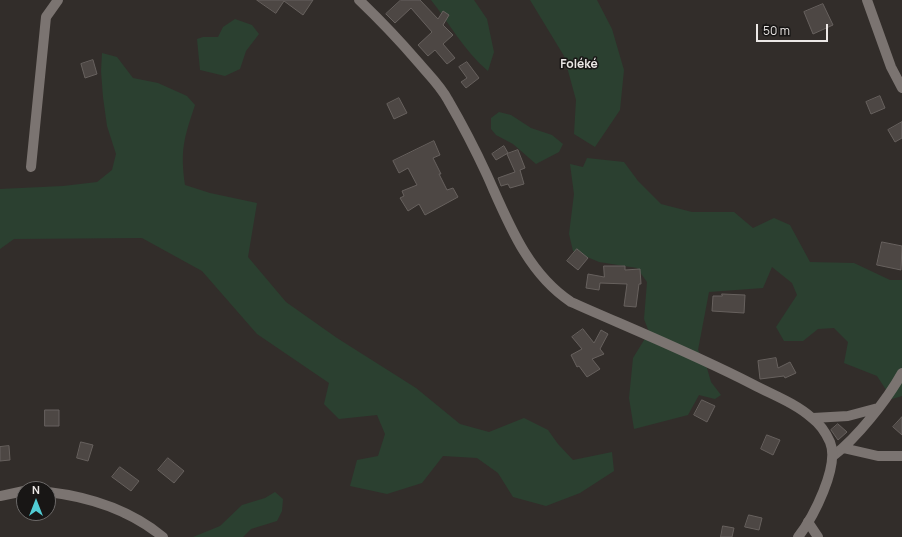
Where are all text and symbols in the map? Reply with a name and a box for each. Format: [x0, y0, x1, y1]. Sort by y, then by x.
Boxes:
scale bar [758, 16, 830, 42]
text: 50 m [763, 22, 790, 39]
district label: Foléké [560, 58, 598, 72]
north arrow [16, 481, 56, 521]
text: N [32, 482, 40, 497]

